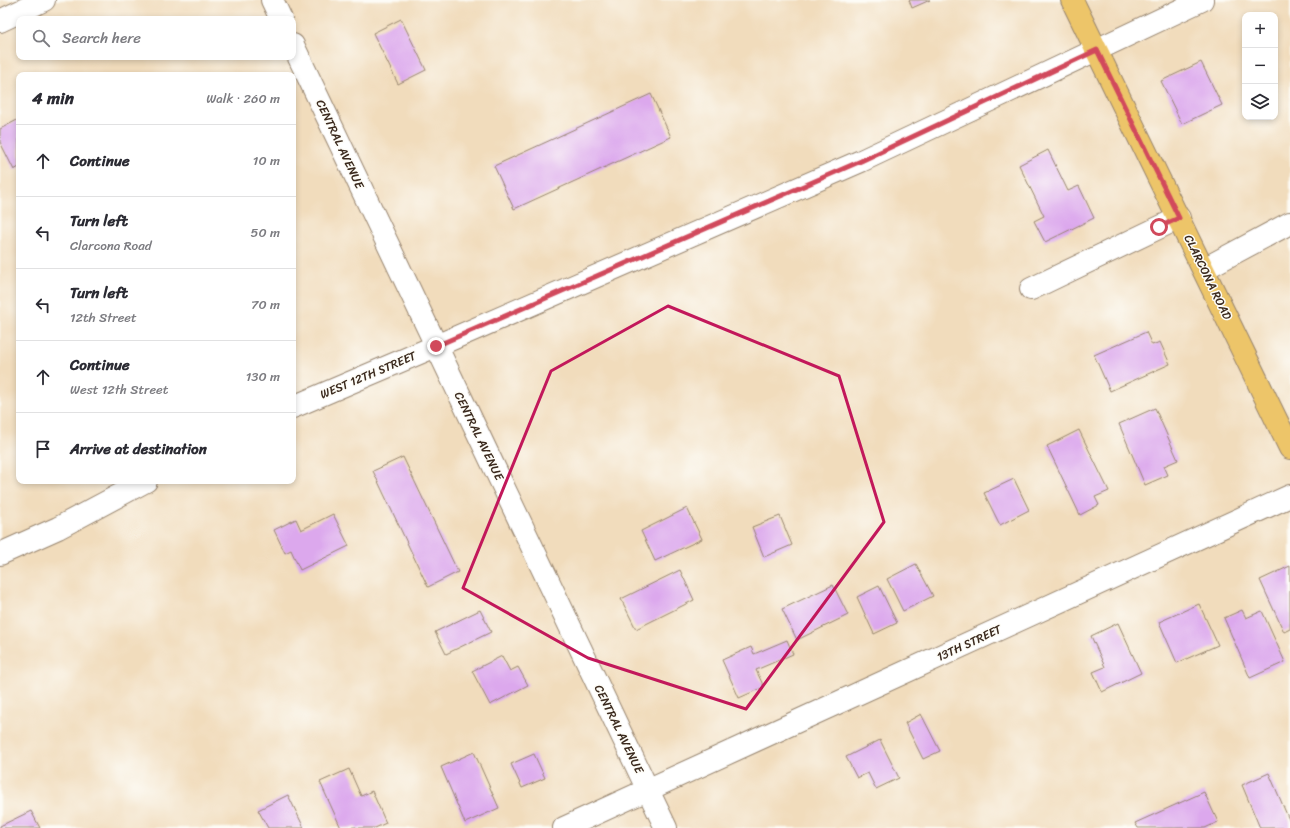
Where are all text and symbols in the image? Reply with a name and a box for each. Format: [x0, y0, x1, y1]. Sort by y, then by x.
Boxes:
map controls [1242, 12, 1278, 120]
button: + [1242, 12, 1278, 48]
search box [16, 16, 296, 60]
text: Search here [62, 25, 141, 51]
icon: search [30, 27, 52, 49]
button: − [1242, 48, 1278, 84]
text: 4 min [32, 83, 74, 113]
button: layers [1242, 84, 1278, 120]
text: Walk · 260 m [206, 87, 280, 110]
street label: CENTRAL AVENUE [310, 96, 371, 194]
text: Continue [70, 148, 130, 174]
text: 10 m [253, 149, 280, 172]
icon: ahead [32, 150, 54, 172]
text: Turn left [70, 208, 128, 234]
route start [1150, 218, 1168, 236]
text: 50 m [250, 221, 280, 244]
icon: left [32, 222, 54, 244]
street label: CLARCONA ROAD [1178, 231, 1239, 324]
text: Clarcona Road [70, 234, 152, 257]
text: Turn left [70, 280, 128, 306]
text: 70 m [251, 293, 280, 316]
icon: left [32, 294, 54, 316]
text: 12th Street [70, 306, 137, 329]
route end [427, 337, 445, 355]
street label: WEST 12TH STREET [317, 344, 420, 405]
text: Continue [70, 352, 130, 378]
text: 130 m [246, 365, 280, 388]
icon: ahead [32, 366, 54, 388]
text: West 12th Street [70, 378, 168, 401]
street label: CENTRAL AVENUE [448, 388, 511, 485]
text: Arrive at destination [70, 436, 207, 462]
icon: arrive [32, 438, 54, 460]
street label: 13TH STREET [933, 618, 1006, 668]
street label: CENTRAL AVENUE [588, 681, 651, 778]

